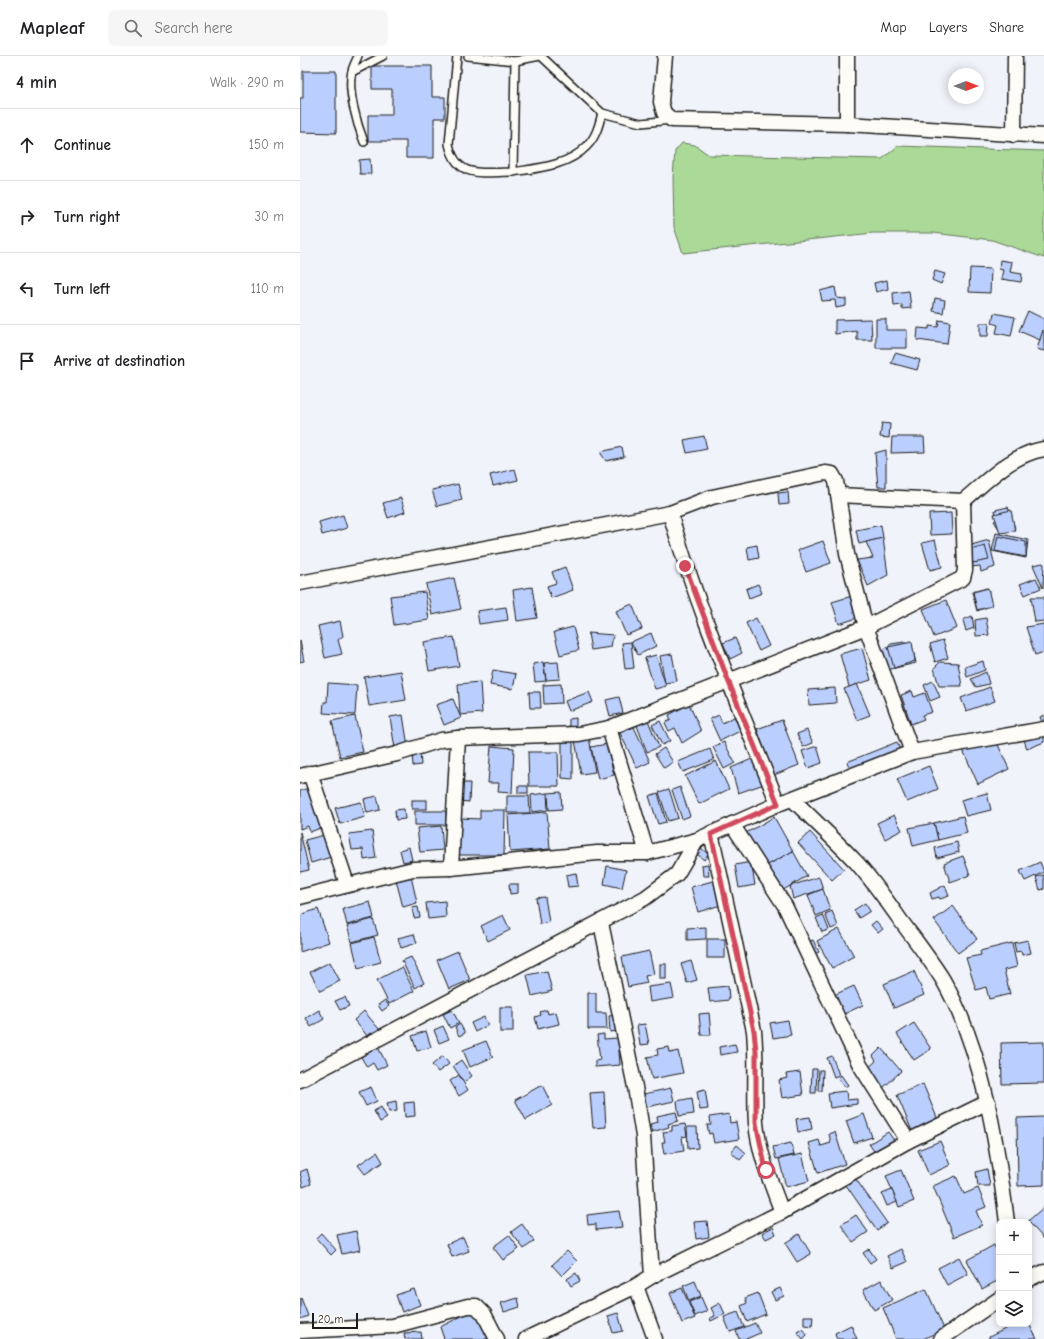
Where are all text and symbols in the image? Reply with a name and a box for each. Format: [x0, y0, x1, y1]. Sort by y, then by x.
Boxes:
search box [108, 10, 388, 46]
text: Mapleaf [20, 17, 84, 39]
icon: search [122, 17, 144, 39]
text: Search here [154, 19, 233, 37]
text: Map [880, 19, 907, 36]
text: Layers [929, 19, 967, 36]
text: Share [989, 19, 1024, 36]
north arrow [948, 68, 984, 104]
text: 4 min [16, 73, 57, 92]
text: Walk · 290 m [210, 75, 284, 90]
icon: ahead [16, 134, 38, 156]
text: Continue [54, 136, 111, 154]
text: 150 m [249, 137, 284, 152]
icon: right [16, 206, 38, 228]
text: Turn right [54, 208, 120, 226]
text: 30 m [254, 209, 284, 224]
icon: left [16, 278, 38, 300]
text: Turn left [54, 280, 110, 298]
text: 110 m [251, 281, 284, 296]
icon: arrive [16, 350, 38, 372]
text: Arrive at destination [54, 352, 185, 370]
route end [676, 557, 694, 575]
route start [757, 1161, 775, 1179]
map controls [996, 1219, 1032, 1327]
button: + [996, 1219, 1032, 1255]
button: − [996, 1255, 1032, 1291]
button: layers [996, 1291, 1032, 1327]
scale bar [312, 1311, 358, 1330]
text: 20 m [318, 1313, 343, 1326]

